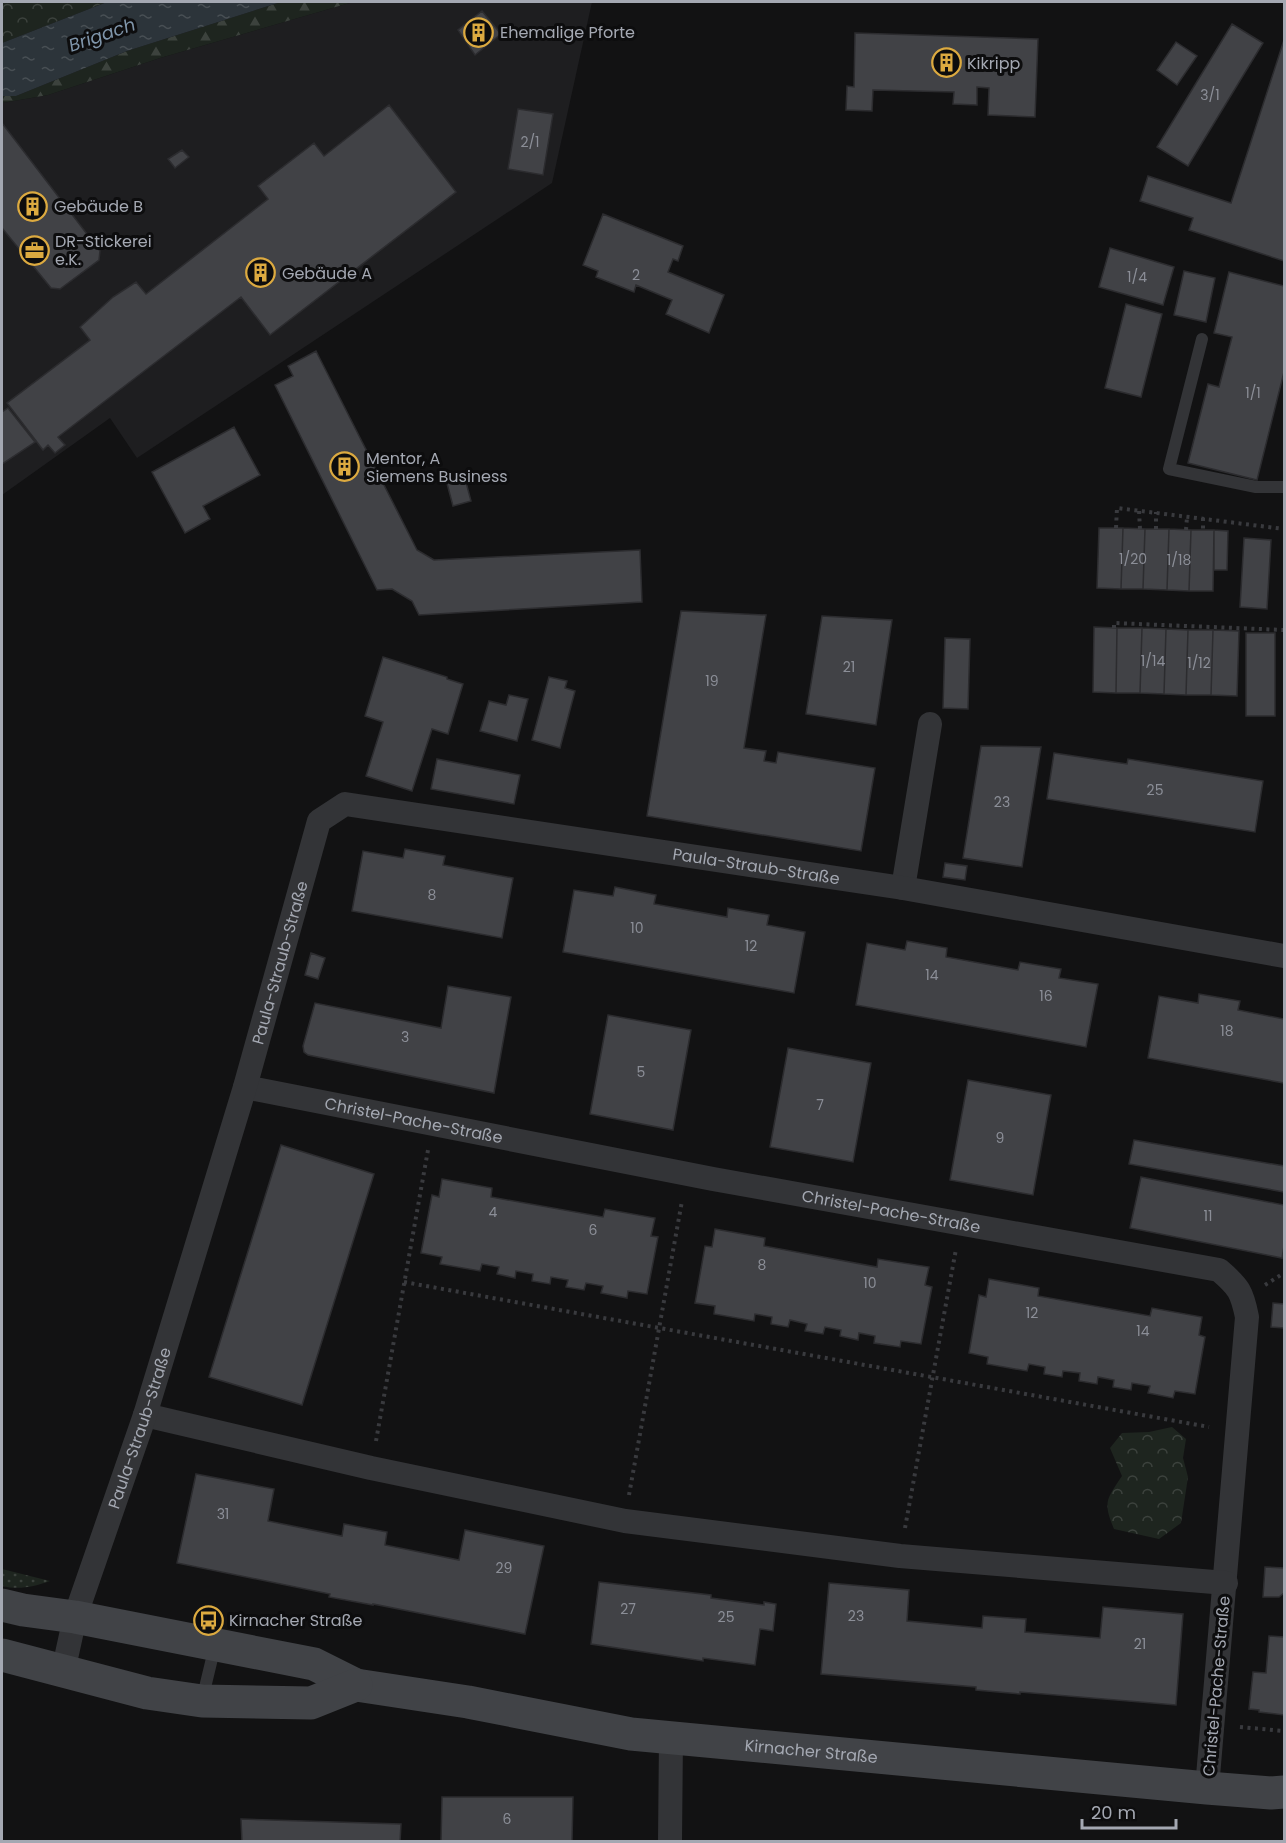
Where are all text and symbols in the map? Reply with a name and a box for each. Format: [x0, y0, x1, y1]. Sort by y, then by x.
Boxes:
water label: Brigach [65, 11, 139, 58]
building icon: Ehemalige Pforte [463, 16, 495, 48]
place label: Ehemalige Pforte [500, 21, 635, 44]
building icon: Kikripp [930, 47, 962, 79]
place label: Kikripp [967, 52, 1020, 75]
house number: 3/1 [1200, 85, 1220, 105]
house number: 2/1 [520, 132, 540, 152]
building icon: Gebäude B [17, 190, 49, 222]
place label: Gebäude B [54, 195, 143, 218]
place label: DR-Stickerei e.K. [55, 230, 152, 271]
office icon: DR-Stickerei e.K. [18, 234, 50, 266]
building icon: Gebäude A [245, 257, 277, 289]
place label: Gebäude A [282, 262, 372, 285]
house number: 2 [632, 265, 640, 285]
house number: 1/4 [1127, 267, 1147, 287]
house number: 1/1 [1245, 383, 1261, 403]
place label: Mentor, A Siemens Business [366, 447, 508, 488]
building icon: Mentor, A Siemens Business [329, 451, 361, 483]
house number: 1/20 [1119, 549, 1147, 569]
house number: 1/18 [1167, 550, 1191, 570]
house number: 1/14 [1141, 651, 1165, 671]
house number: 1/12 [1187, 653, 1211, 673]
house number: 21 [843, 657, 855, 677]
house number: 19 [705, 671, 719, 691]
house number: 25 [1147, 780, 1163, 800]
house number: 23 [994, 792, 1010, 812]
street label: Paula-Straub-Straße [671, 842, 841, 890]
street label: Paula-Straub-Straße [246, 878, 314, 1047]
house number: 8 [428, 885, 437, 905]
house number: 10 [630, 918, 644, 938]
house number: 12 [745, 936, 757, 956]
house number: 14 [925, 965, 939, 985]
house number: 16 [1039, 986, 1053, 1006]
house number: 18 [1220, 1021, 1234, 1041]
house number: 3 [401, 1027, 409, 1047]
house number: 5 [637, 1062, 645, 1082]
street label: Christel-Pache-Straße [323, 1092, 505, 1149]
house number: 7 [816, 1095, 824, 1115]
house number: 9 [996, 1128, 1004, 1148]
street label: Christel-Pache-Straße [800, 1184, 982, 1239]
house number: 4 [489, 1202, 498, 1222]
house number: 11 [1204, 1206, 1212, 1226]
house number: 6 [589, 1220, 598, 1240]
house number: 8 [758, 1255, 767, 1275]
house number: 10 [863, 1273, 877, 1293]
house number: 12 [1026, 1303, 1038, 1323]
house number: 14 [1136, 1321, 1150, 1341]
street label: Paula-Straub-Straße [102, 1344, 177, 1512]
house number: 31 [217, 1504, 229, 1524]
house number: 29 [496, 1558, 512, 1578]
street label: Christel-Pache-Straße [1197, 1595, 1236, 1777]
house number: 27 [620, 1599, 636, 1619]
bus stop icon: Kirnacher Straße [192, 1604, 224, 1636]
house number: 23 [848, 1606, 864, 1626]
house number: 25 [718, 1607, 734, 1627]
place label: Kirnacher Straße [229, 1609, 363, 1632]
house number: 21 [1134, 1634, 1146, 1654]
street label: Kirnacher Straße [744, 1734, 879, 1769]
scale bar [1082, 1792, 1176, 1830]
text: 20 m [1091, 1800, 1136, 1825]
house number: 6 [503, 1809, 512, 1829]

